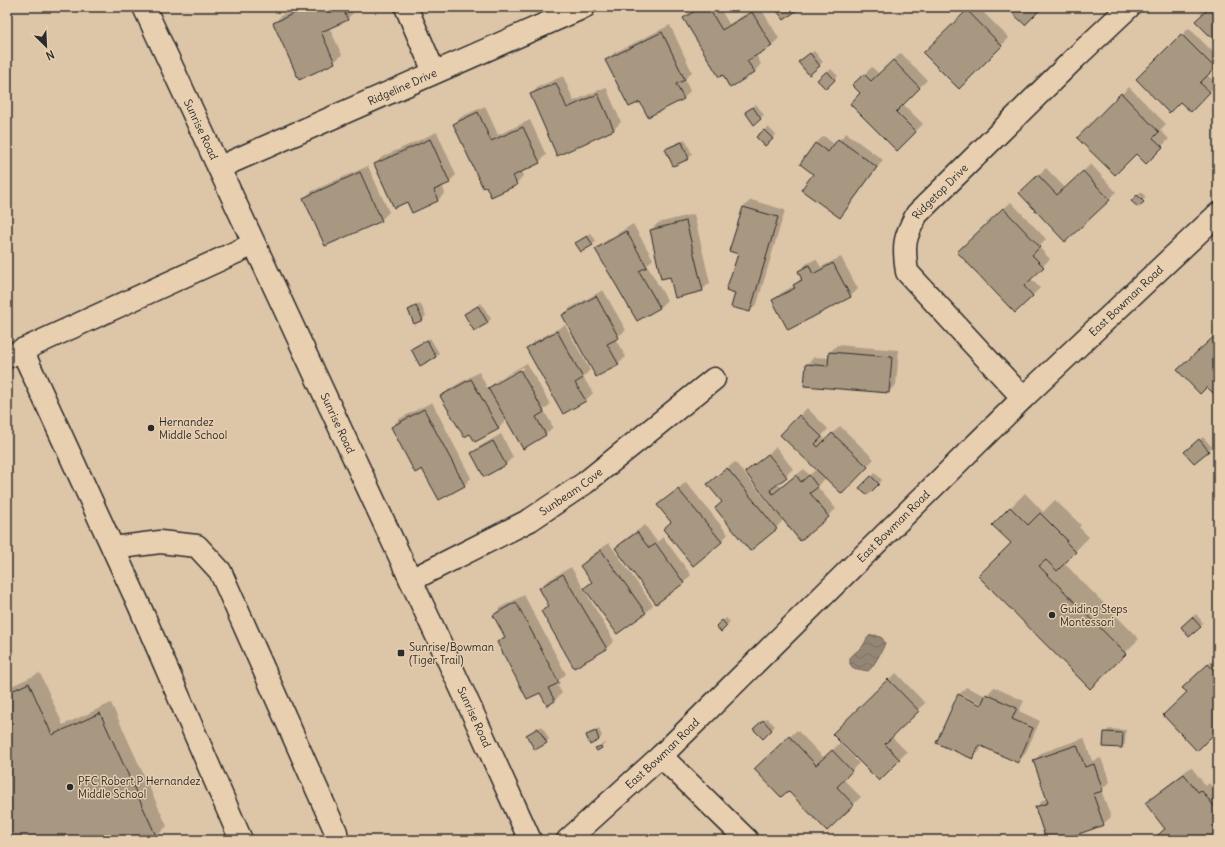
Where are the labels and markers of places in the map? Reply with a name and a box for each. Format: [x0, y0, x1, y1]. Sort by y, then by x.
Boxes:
place label: Hernandez Middle School [159, 415, 227, 442]
marker: Hernandez Middle School [146, 423, 156, 433]
place label: Guiding Steps Montessori [1060, 602, 1128, 629]
marker: Guiding Steps Montessori [1047, 610, 1057, 620]
place label: Sunrise/Bowman (Tiger Trail) [409, 640, 494, 667]
marker: Sunrise/Bowman (Tiger Trail) [396, 648, 406, 658]
place label: PFC Robert P Hernandez Middle School [78, 774, 201, 801]
marker: PFC Robert P Hernandez Middle School [65, 782, 75, 792]

